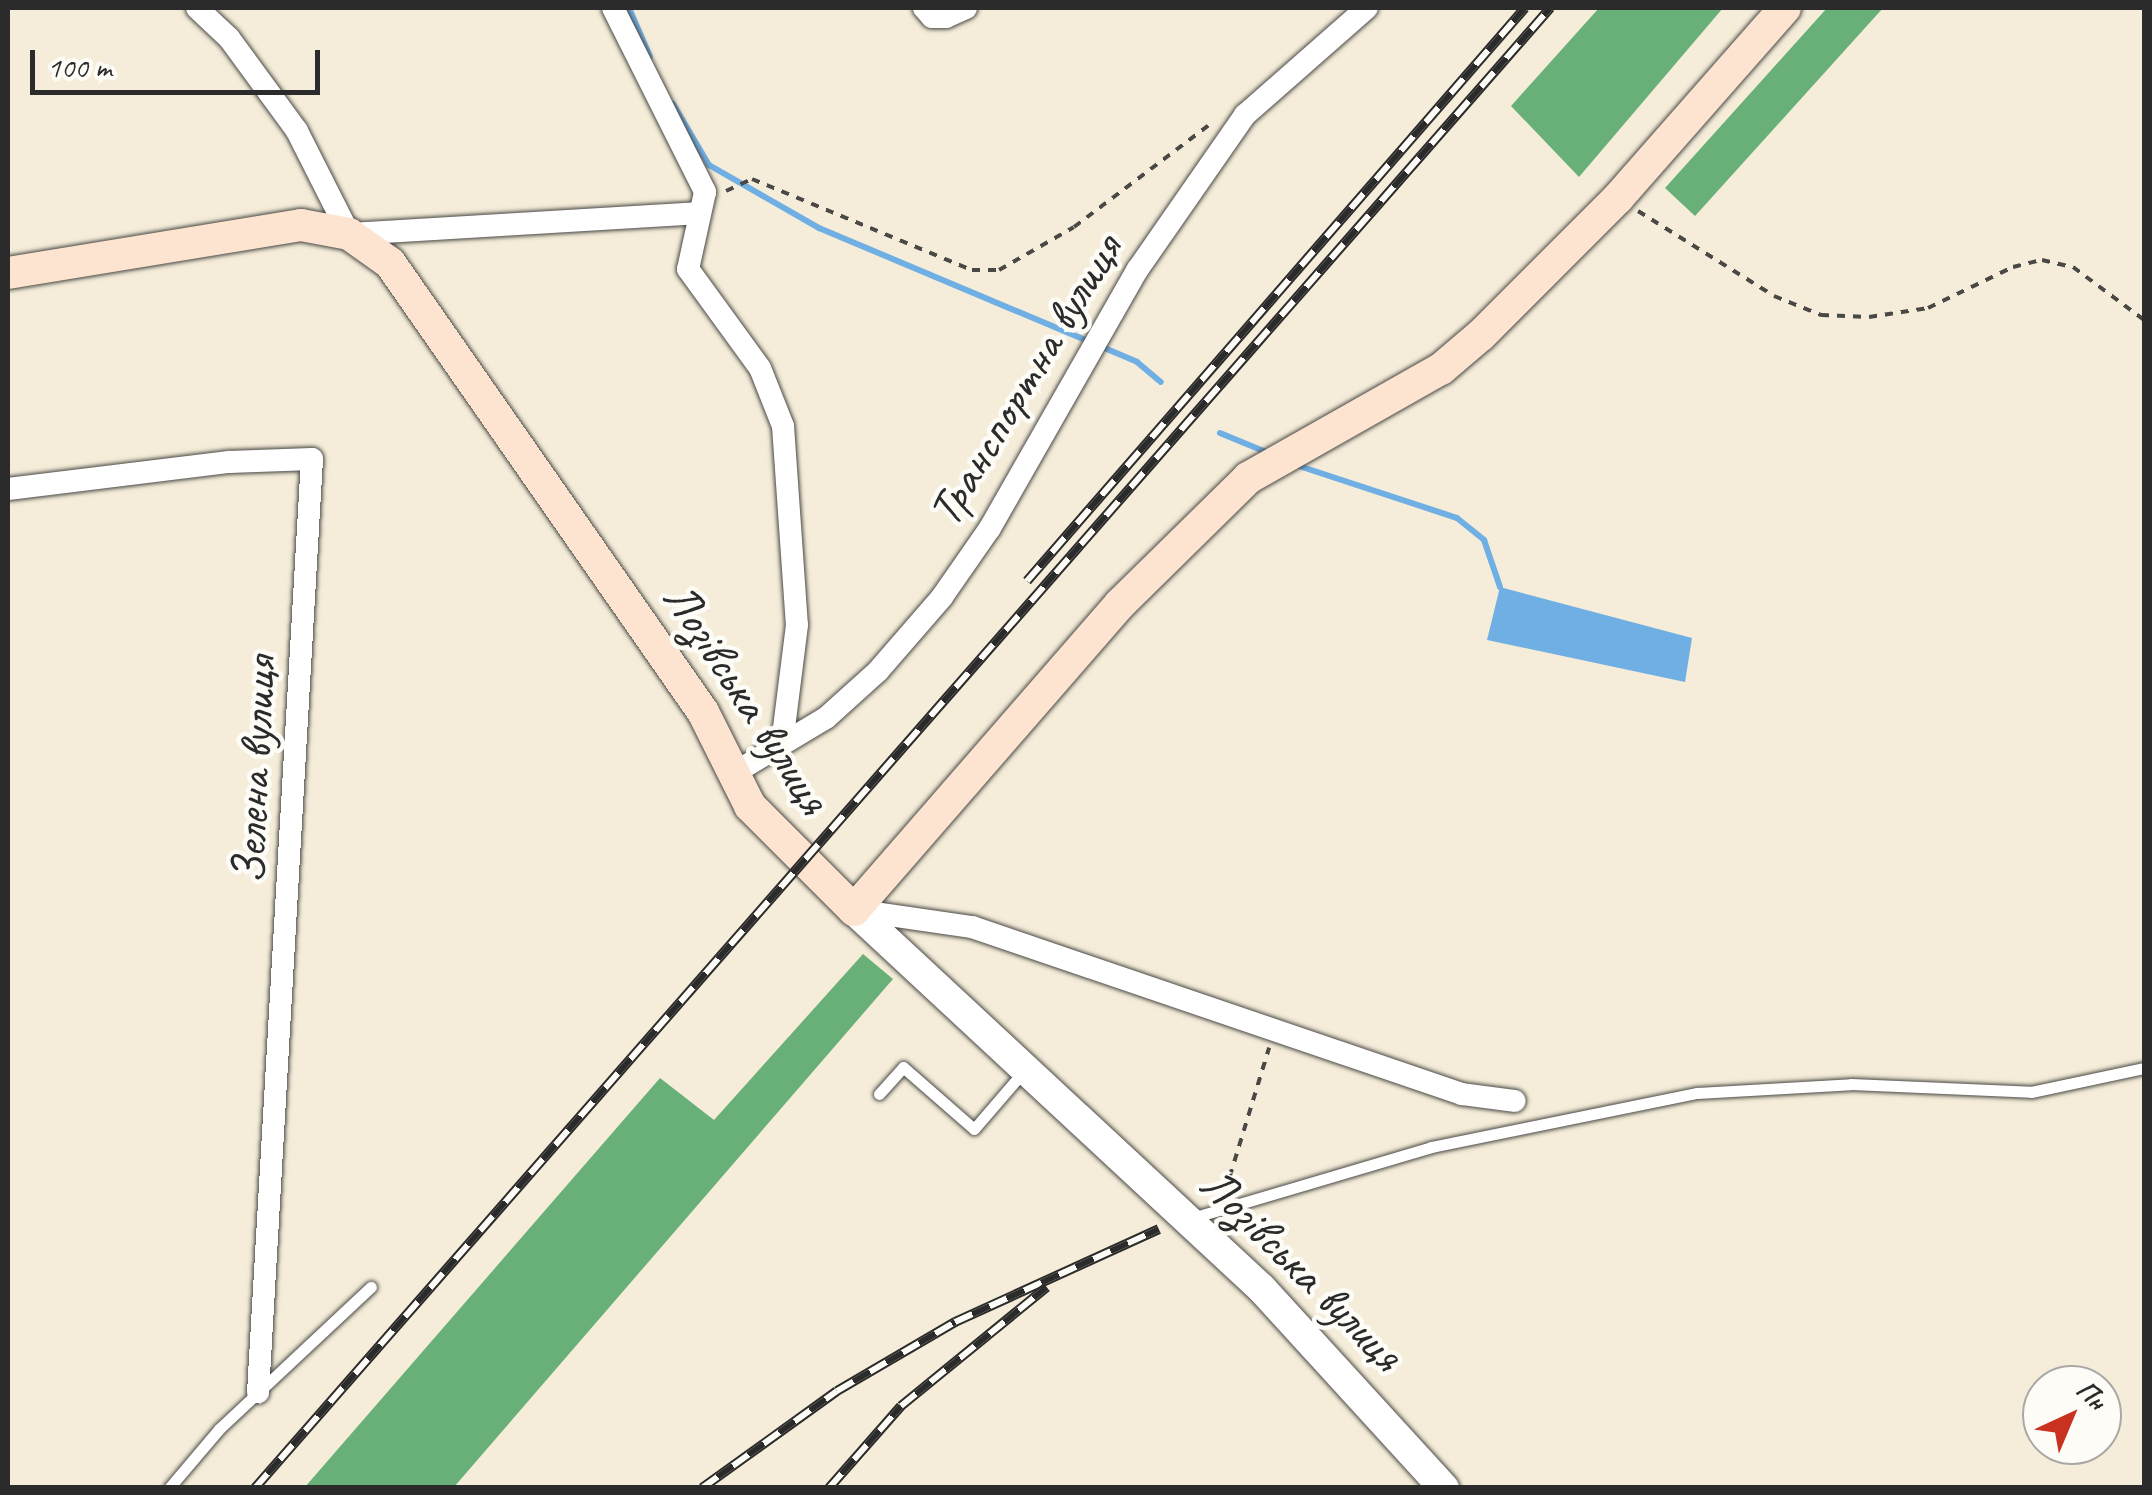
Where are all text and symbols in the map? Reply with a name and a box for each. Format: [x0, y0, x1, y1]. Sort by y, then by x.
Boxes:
scale bar [35, 30, 325, 92]
text: 100 m [47, 48, 112, 86]
street label: Транспортна вулиця [916, 225, 1134, 535]
street label: Лозівська вулиця [650, 571, 844, 825]
street label: Зелена вулиця [219, 656, 289, 884]
street label: Лозівська вулиця [1188, 1155, 1416, 1383]
north arrow [2022, 1365, 2122, 1465]
text: Пн [2069, 1372, 2114, 1417]

